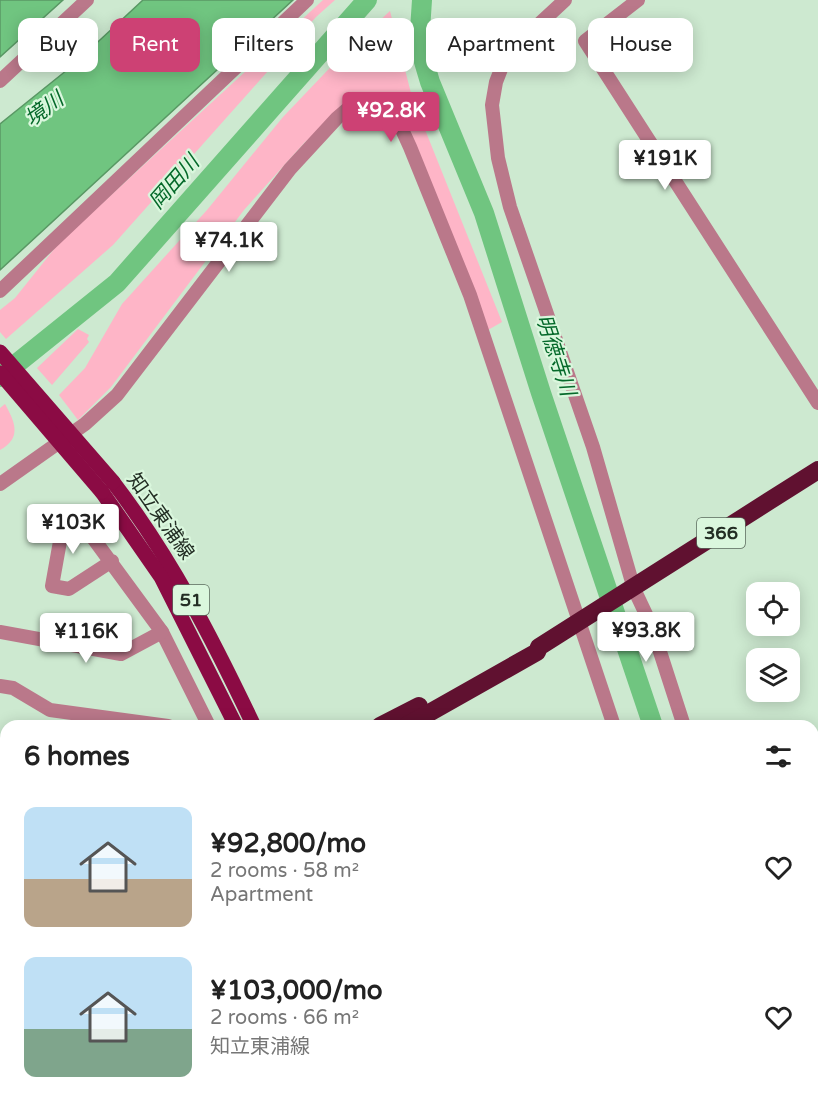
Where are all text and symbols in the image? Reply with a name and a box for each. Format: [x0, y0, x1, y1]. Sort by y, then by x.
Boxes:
chip: Buy [18, 18, 98, 72]
chip: Rent [110, 18, 200, 72]
chip: Filters [212, 18, 315, 72]
chip: New [327, 18, 414, 72]
chip: Apartment [426, 18, 576, 72]
chip: House [588, 18, 693, 72]
water label: 境川 [20, 86, 70, 132]
pin: ¥92.8K [342, 92, 440, 143]
text: ¥92.8K [356, 99, 426, 123]
pin: ¥191K [623, 140, 707, 191]
text: ¥191K [633, 147, 697, 171]
water label: 岡田川 [144, 149, 206, 214]
pin: ¥74.1K [180, 222, 278, 273]
text: ¥74.1K [194, 229, 264, 253]
water label: 明徳寺川 [531, 311, 581, 401]
street label: 知立東浦線 [122, 469, 199, 564]
pin: ¥103K [31, 504, 115, 555]
text: ¥103K [41, 511, 105, 535]
road number: 366 [697, 518, 745, 548]
map controls [746, 582, 800, 702]
button: locate [746, 582, 800, 636]
road number: 51 [173, 585, 209, 615]
pin: ¥93.8K [597, 612, 695, 663]
pin: ¥116K [44, 613, 128, 664]
text: ¥93.8K [611, 619, 681, 643]
text: ¥116K [54, 620, 118, 644]
button: layers [746, 648, 800, 702]
icon: filters [762, 740, 795, 773]
text: 6 homes [24, 741, 130, 772]
text: ¥92,800/mo [210, 828, 366, 859]
icon: home [72, 831, 144, 903]
icon: heart [762, 851, 795, 884]
text: 2 rooms · 58 m² [210, 859, 359, 883]
text: Apartment [210, 883, 313, 907]
text: ¥103,000/mo [210, 975, 383, 1006]
icon: home [72, 981, 144, 1053]
icon: heart [762, 1001, 795, 1034]
text: 2 rooms · 66 m² [210, 1006, 359, 1030]
text: 知立東浦線 [210, 1035, 310, 1059]

